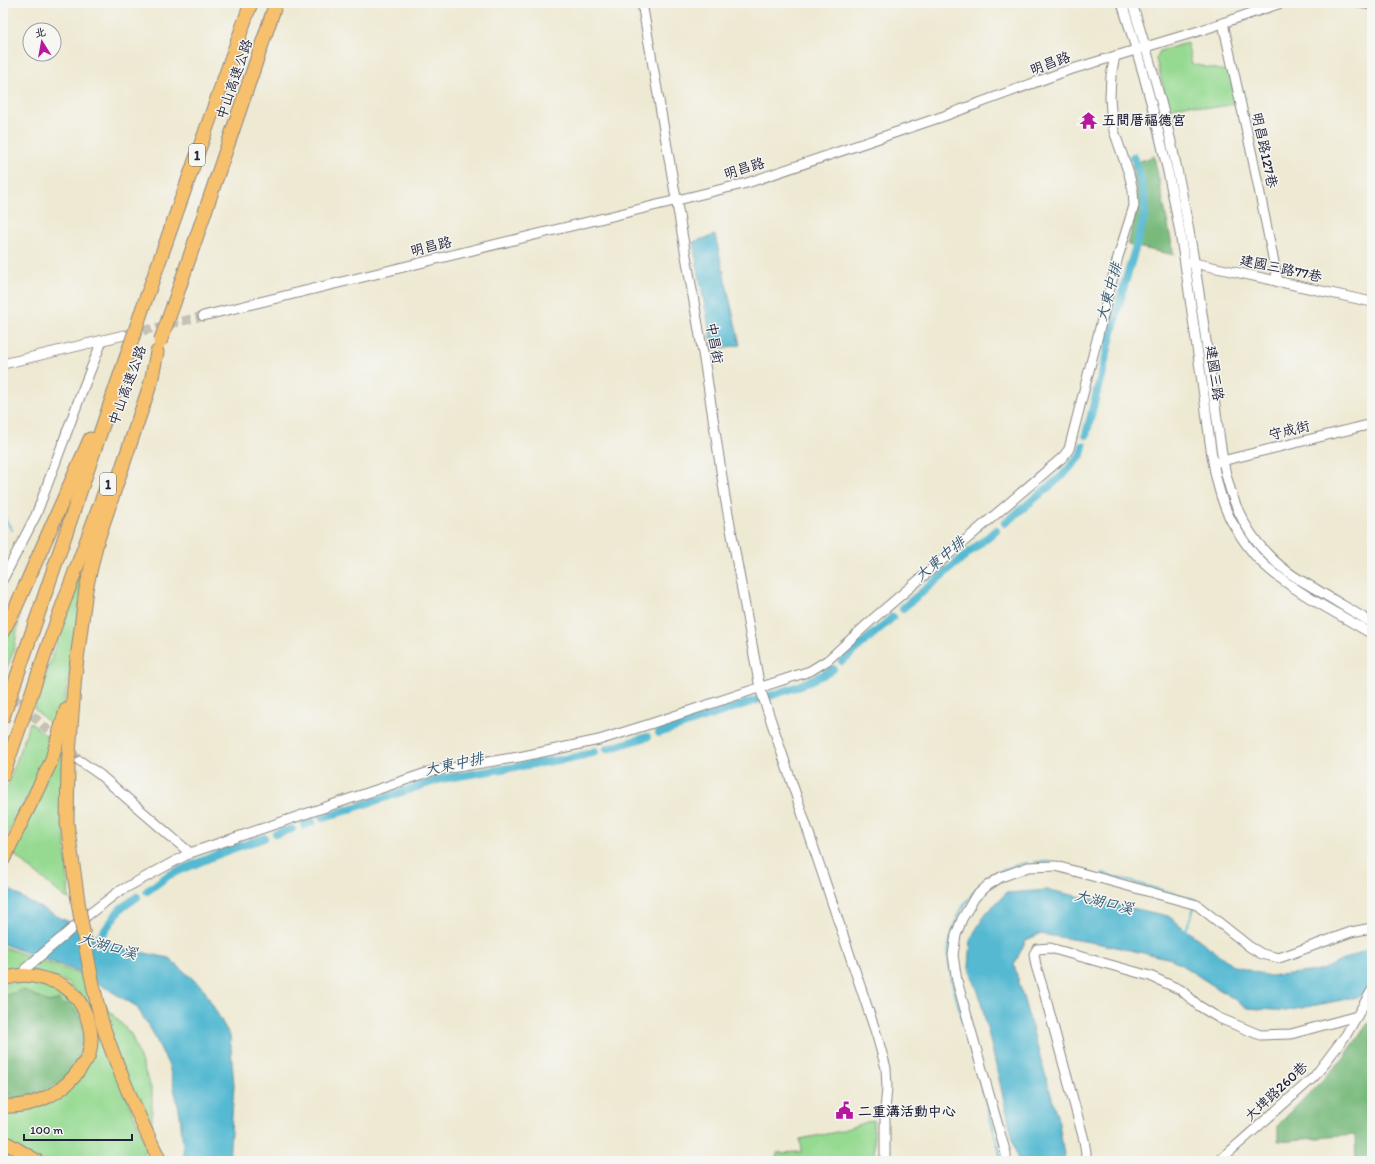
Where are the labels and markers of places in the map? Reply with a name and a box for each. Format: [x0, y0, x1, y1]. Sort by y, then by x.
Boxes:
temple icon: 五間厝福德宮 [1079, 110, 1099, 130]
place label: 五間厝福德宮 [1102, 112, 1186, 129]
public building icon: 二重溝活動中心 [835, 1101, 855, 1121]
place label: 二重溝活動中心 [858, 1103, 956, 1120]

